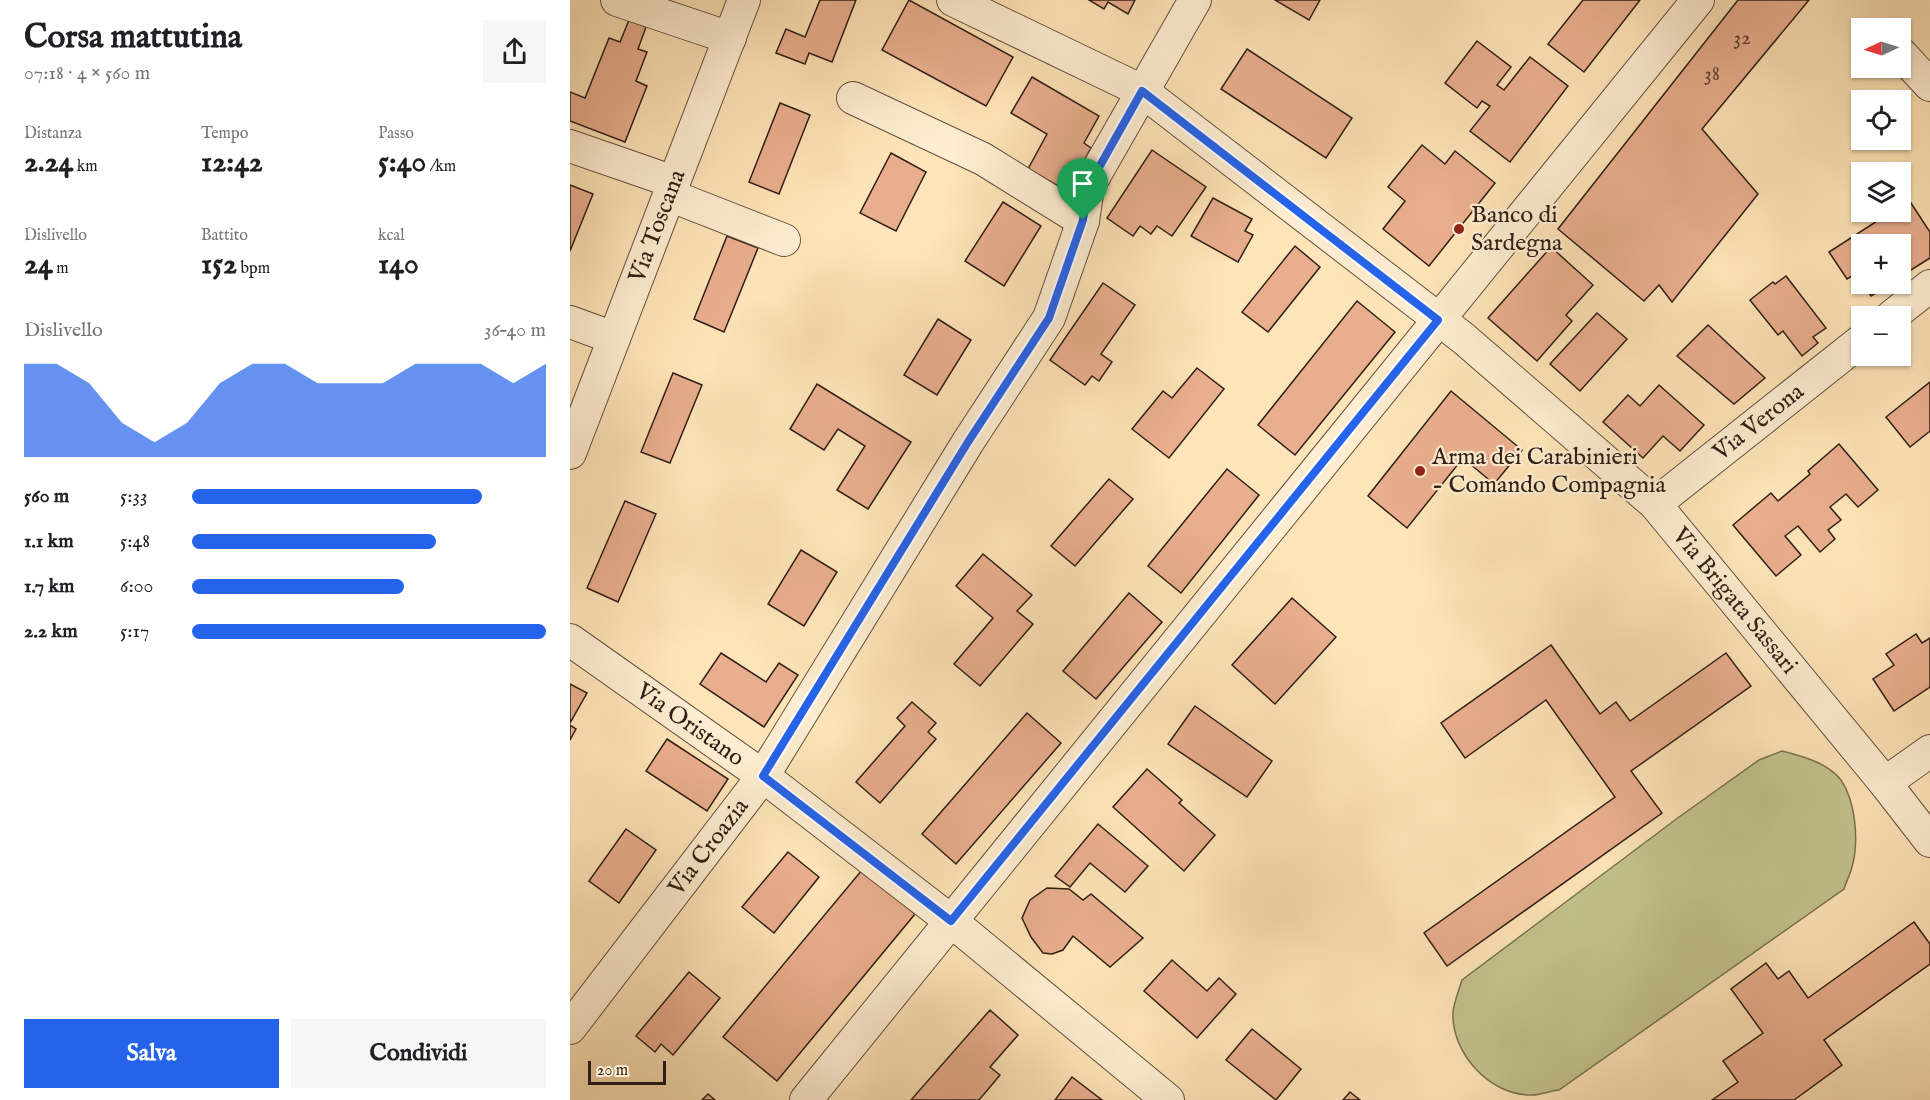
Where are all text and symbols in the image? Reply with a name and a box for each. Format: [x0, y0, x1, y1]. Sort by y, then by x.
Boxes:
text: Corsa mattutina [24, 17, 242, 59]
north arrow [1851, 18, 1911, 78]
map controls [1851, 18, 1911, 366]
button: share [483, 20, 546, 83]
house number: 32 [1733, 25, 1751, 52]
text: 07:18 · 4 × 560 m [24, 61, 150, 86]
house number: 38 [1704, 61, 1720, 88]
button: locate [1851, 90, 1911, 150]
text: Distanza [24, 124, 82, 144]
text: Tempo [201, 124, 248, 144]
text: Passo [378, 124, 414, 144]
text: 2.24 [24, 144, 73, 182]
text: 12:42 [201, 144, 263, 182]
text: 5:40 [378, 144, 426, 182]
text: km [73, 157, 98, 177]
text: /km [426, 157, 456, 177]
pin [1057, 158, 1108, 220]
button: layers [1851, 162, 1911, 222]
street label: Via Toscana [621, 165, 693, 288]
icon: arrive [1066, 167, 1099, 200]
place label: Banco di Sardegna [1471, 200, 1563, 259]
marker: Banco di Sardegna [1452, 222, 1466, 236]
text: Dislivello [24, 226, 87, 246]
text: Battito [201, 226, 248, 246]
text: kcal [378, 226, 405, 246]
button: + [1851, 234, 1911, 294]
text: 24 [24, 246, 53, 284]
text: 152 [201, 246, 237, 284]
text: 140 [378, 246, 419, 284]
text: m [53, 259, 69, 279]
text: bpm [237, 259, 270, 279]
button: − [1851, 306, 1911, 366]
text: Dislivello [24, 318, 103, 343]
text: 36–40 m [484, 318, 546, 343]
street label: Via Verona [1706, 376, 1811, 468]
place label: Arma dei Carabinieri - Comando Compagnia [1431, 442, 1666, 501]
marker: Arma dei Carabinieri - Comando Compagnia [1413, 464, 1427, 478]
text: 560 m [24, 484, 69, 509]
text: 5:33 [120, 484, 147, 509]
street label: Via Brigata Sassari [1664, 520, 1804, 681]
text: 1.1 km [24, 529, 74, 554]
text: 5:48 [120, 529, 150, 554]
text: 1.7 km [24, 574, 75, 599]
text: 6:00 [120, 574, 153, 599]
text: 2.2 km [24, 619, 78, 644]
text: 5:17 [120, 619, 149, 644]
street label: Via Oristano [629, 675, 751, 774]
street label: Via Croazia [661, 791, 756, 903]
button: Salva [24, 1019, 279, 1088]
button: Condividi [291, 1019, 546, 1088]
scale bar [588, 1058, 666, 1086]
text: 20 m [597, 1061, 628, 1081]

